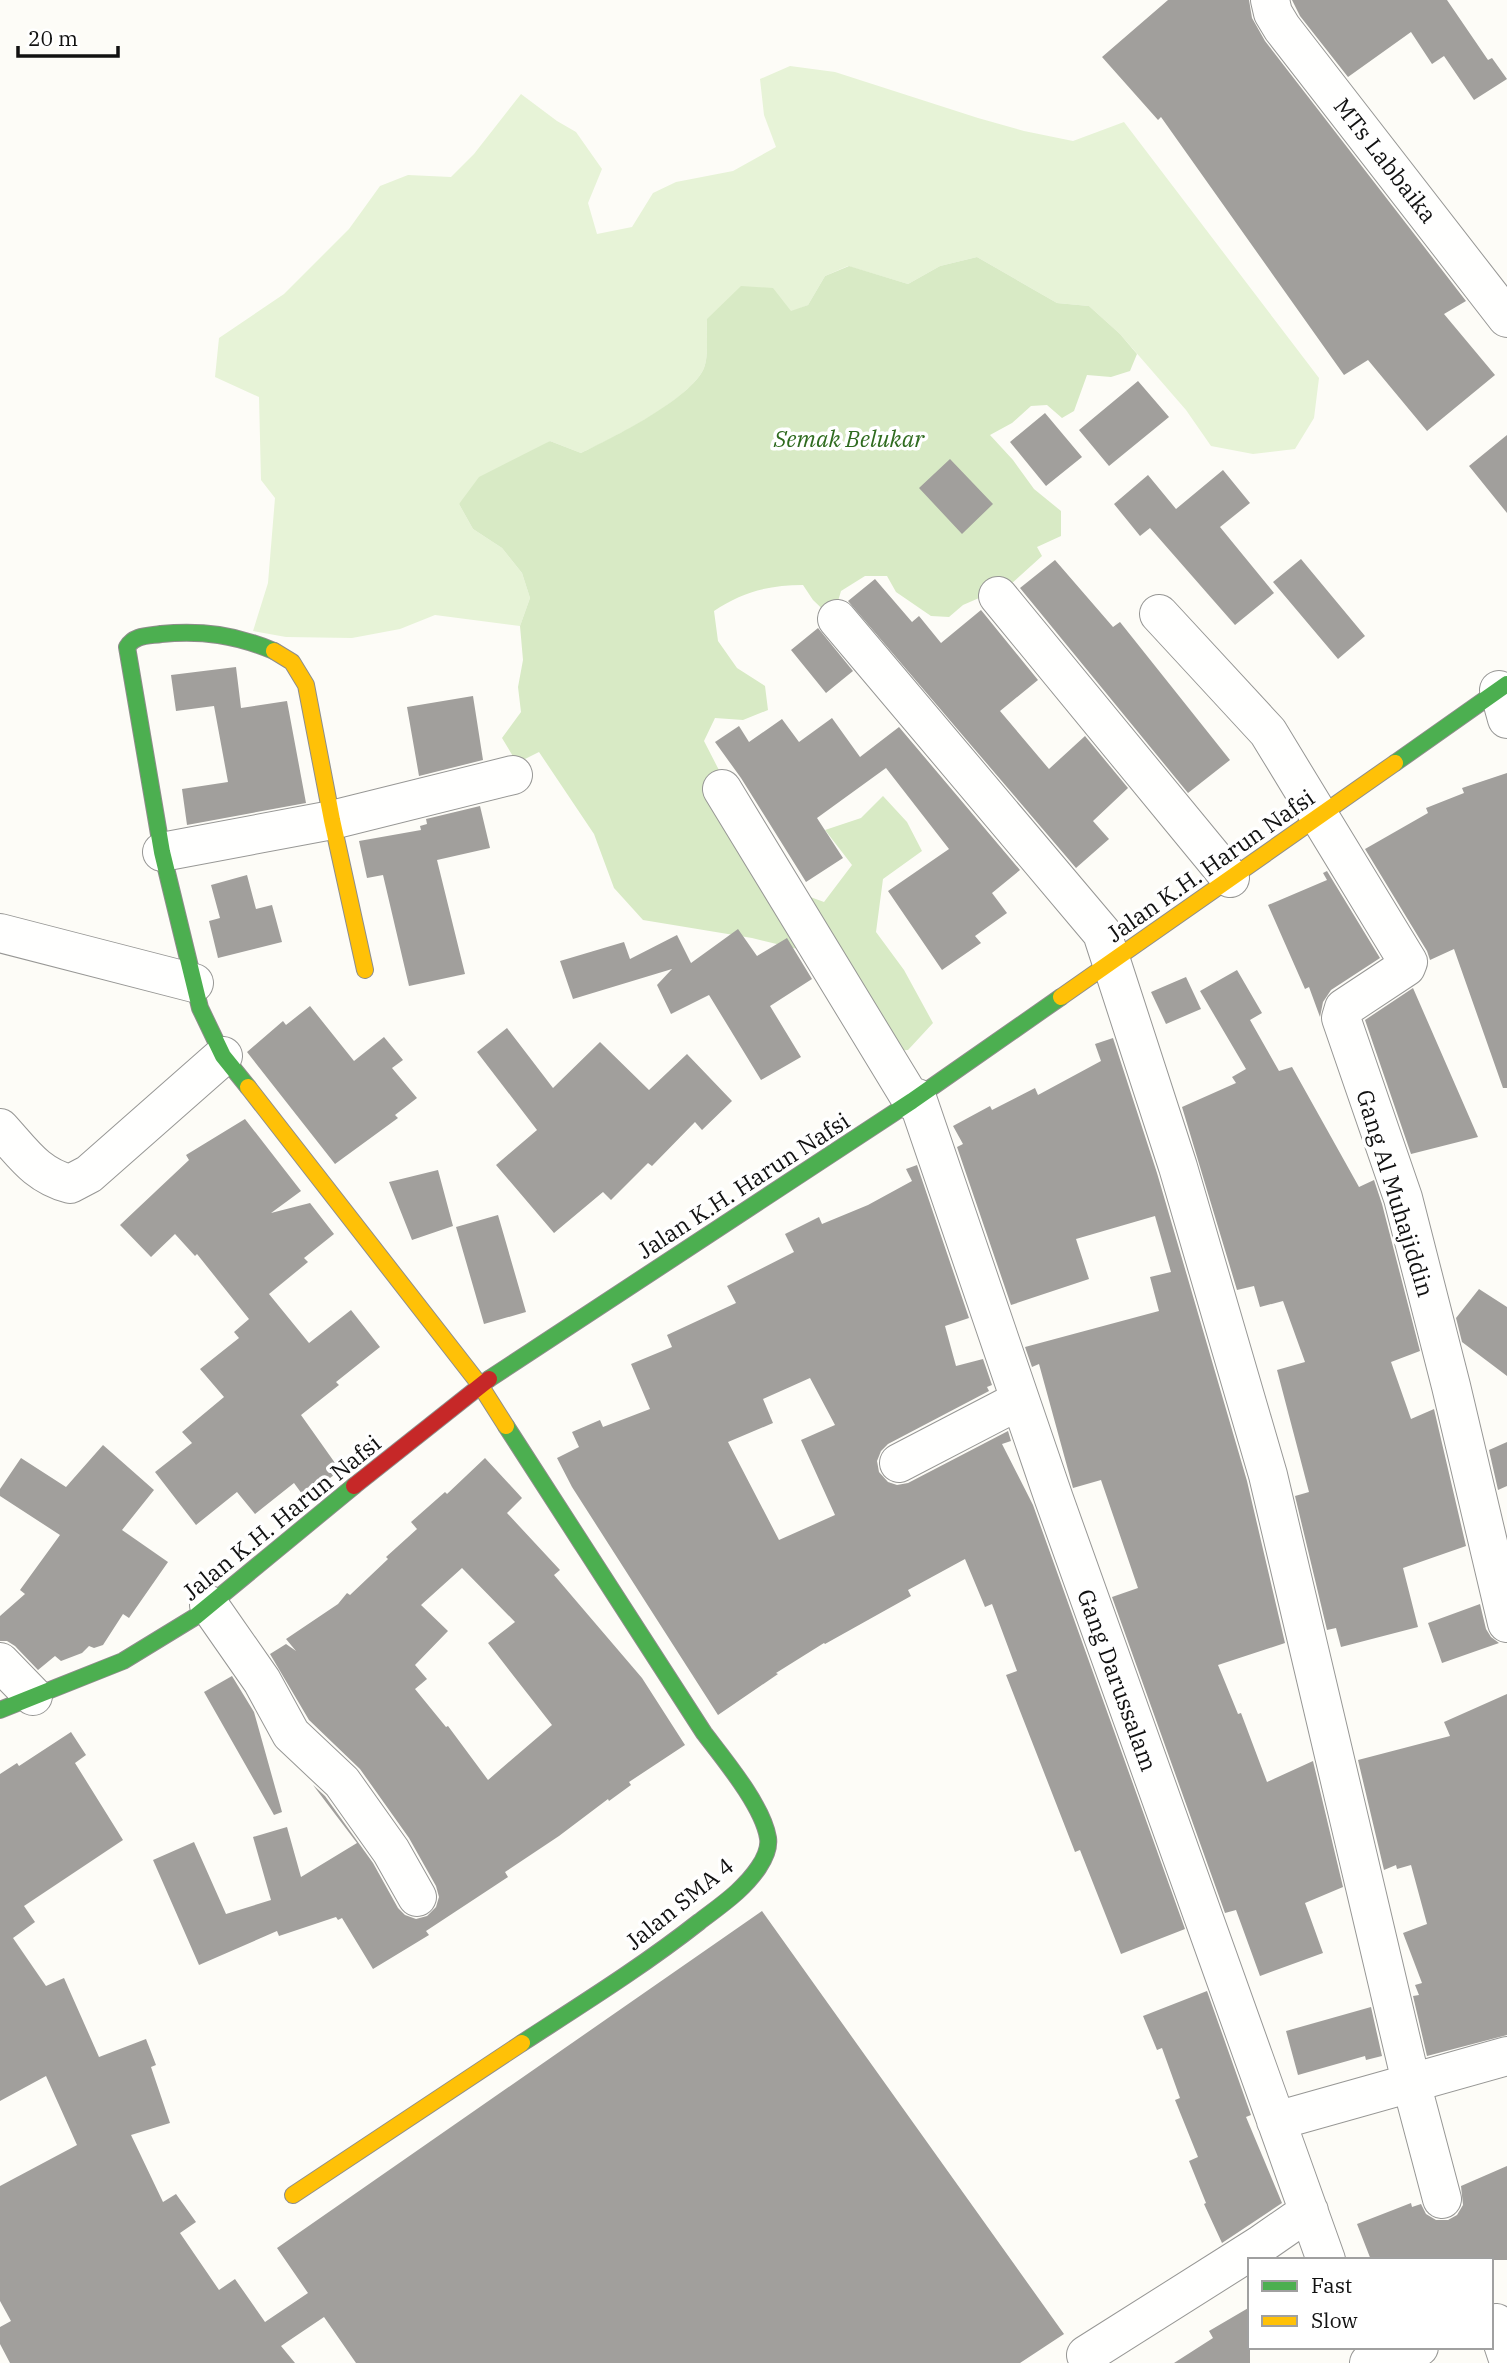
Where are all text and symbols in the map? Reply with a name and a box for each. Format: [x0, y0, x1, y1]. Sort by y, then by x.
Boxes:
scale bar [18, 14, 117, 58]
text: 20 m [28, 24, 78, 52]
street label: MTs Labbaika [1328, 91, 1444, 229]
park label: Semak Belukar [773, 423, 925, 453]
street label: Jalan K.H. Harun Nafsi [1100, 782, 1320, 948]
street label: Gang Al Muhajiddin [1350, 1086, 1442, 1300]
street label: Jalan K.H. Harun Nafsi [631, 1105, 855, 1265]
street label: Jalan K.H. Harun Nafsi [176, 1428, 386, 1606]
street label: Gang Darussalam [1071, 1585, 1165, 1775]
street label: Jalan SMA 4 [619, 1850, 739, 1956]
legend [1248, 2258, 1493, 2349]
text: Fast [1311, 2271, 1352, 2299]
text: Slow [1311, 2306, 1358, 2334]

